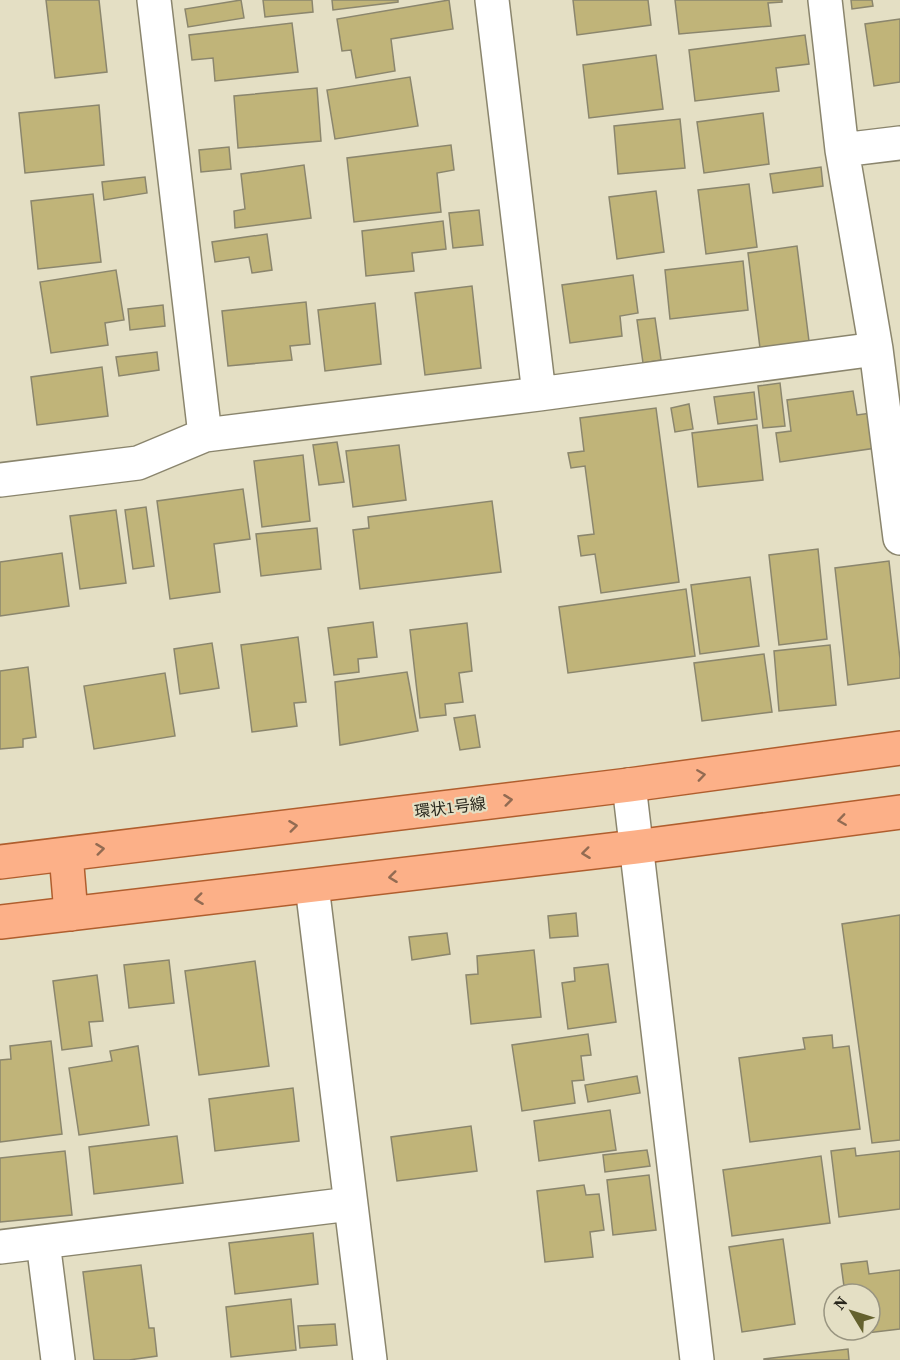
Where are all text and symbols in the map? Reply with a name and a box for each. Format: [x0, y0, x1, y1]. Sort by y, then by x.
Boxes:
one-way arrow [697, 770, 706, 782]
street label: 環状1号線 [413, 792, 487, 822]
one-way arrow [503, 794, 512, 807]
one-way arrow [837, 813, 847, 826]
one-way arrow [289, 820, 298, 833]
one-way arrow [95, 844, 104, 856]
one-way arrow [582, 847, 591, 859]
one-way arrow [388, 870, 397, 882]
one-way arrow [194, 893, 203, 905]
north arrow [822, 1282, 882, 1342]
text: N [828, 1291, 853, 1314]

